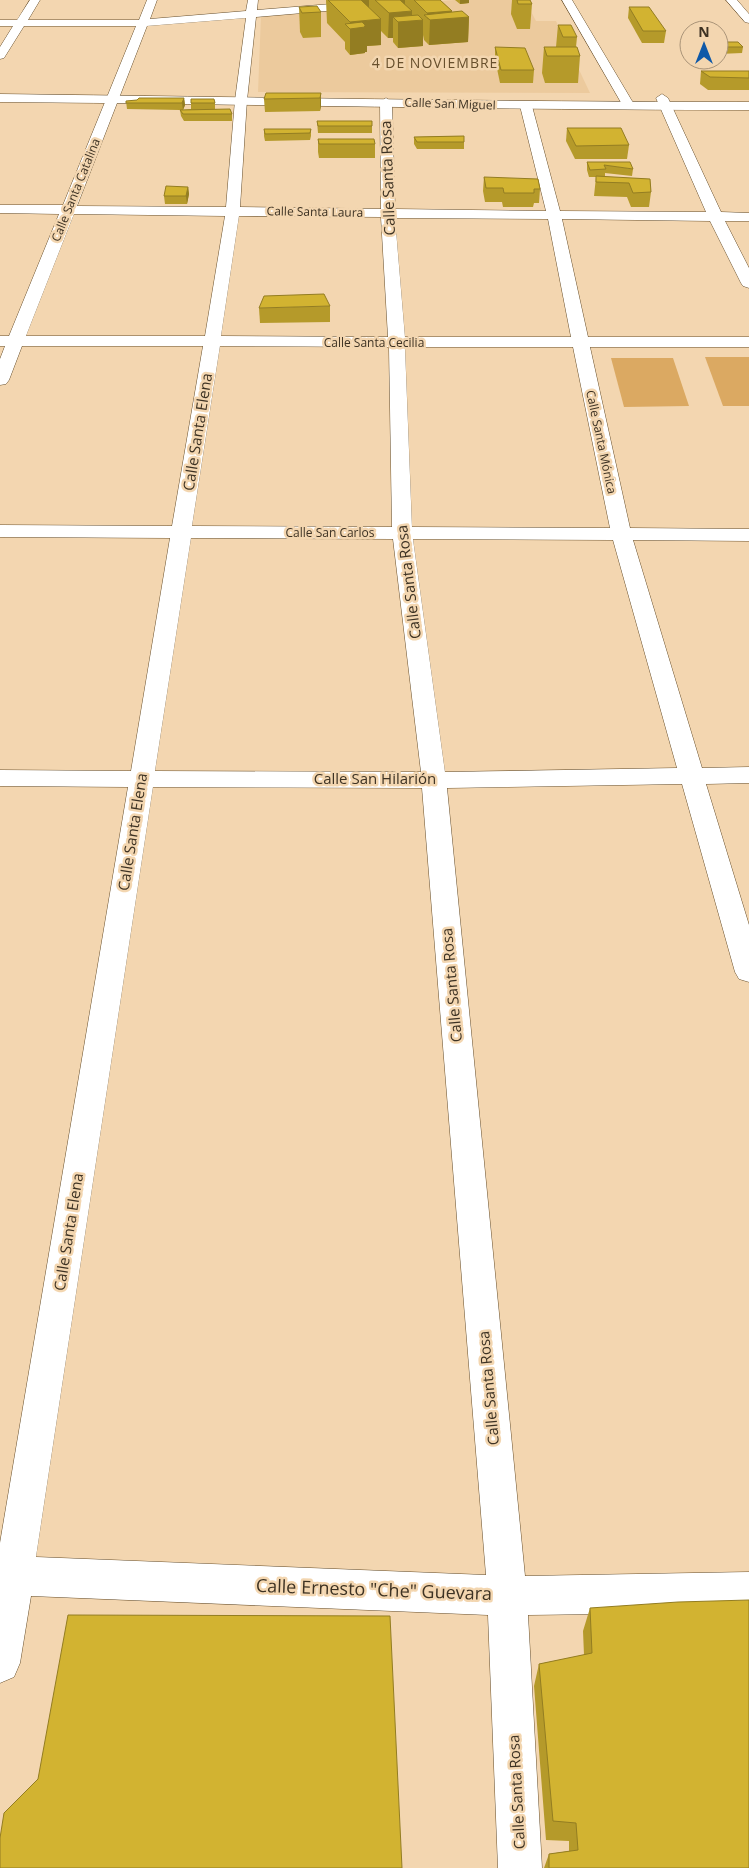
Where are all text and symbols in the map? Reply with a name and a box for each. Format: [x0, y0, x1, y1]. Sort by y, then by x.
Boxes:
north arrow [679, 20, 729, 70]
text: N [698, 22, 710, 41]
district label: 4 DE NOVIEMBRE [372, 53, 498, 72]
street label: Calle San Miguel [404, 93, 496, 114]
street label: Calle Santa Rosa [375, 120, 399, 236]
street label: Calle Santa Catalina [47, 136, 104, 244]
street label: Calle Santa Laura [267, 202, 363, 221]
street label: Calle Santa Cecilia [324, 334, 424, 351]
street label: Calle Santa Elena [178, 371, 216, 492]
street label: Calle Santa Mónica [582, 388, 621, 495]
street label: Calle San Carlos [286, 524, 375, 541]
street label: Calle Santa Rosa [391, 524, 425, 640]
street label: Calle San Hilarión [314, 768, 436, 788]
street label: Calle Santa Elena [113, 771, 151, 892]
street label: Calle Santa Rosa [436, 927, 466, 1043]
street label: Calle Santa Elena [49, 1171, 87, 1292]
street label: Calle Santa Rosa [473, 1330, 503, 1446]
street label: Calle Ernesto "Che" Guevara [256, 1573, 493, 1605]
street label: Calle Santa Rosa [503, 1734, 529, 1850]

